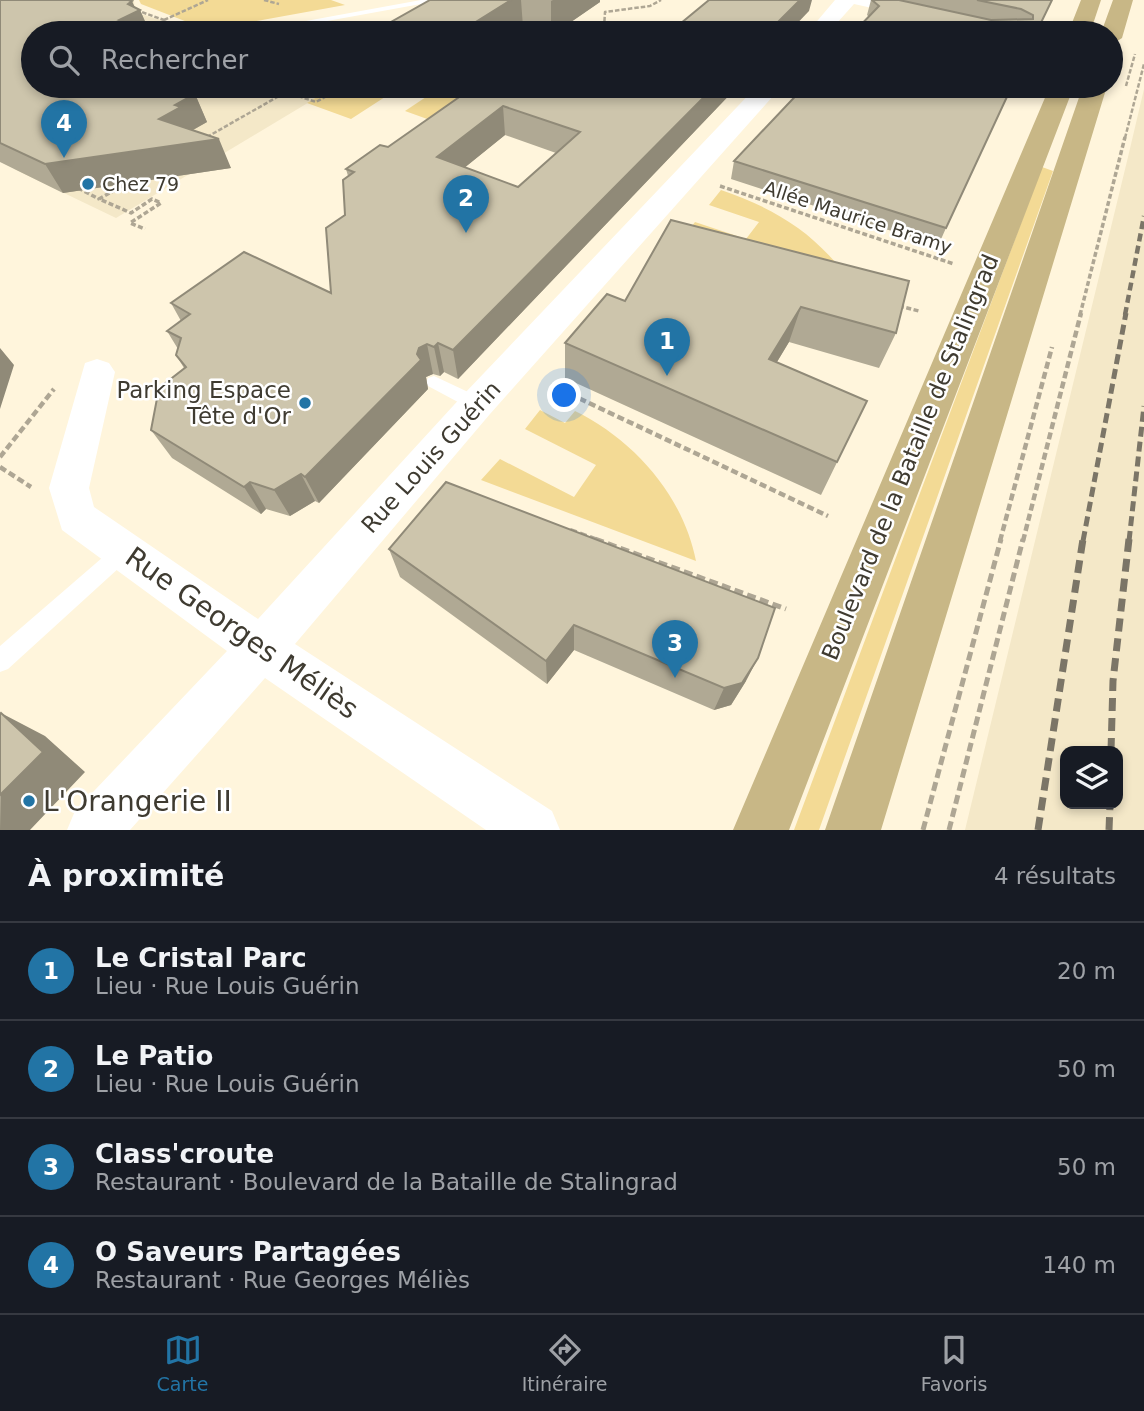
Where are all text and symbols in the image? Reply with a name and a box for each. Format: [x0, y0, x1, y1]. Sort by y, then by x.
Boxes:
search box [21, 21, 1123, 98]
icon: search [45, 41, 83, 79]
text: Rechercher [101, 45, 248, 75]
pin: 4 [41, 100, 87, 158]
place label: Chez 79 [102, 173, 179, 195]
pin: 2 [443, 175, 489, 233]
marker: Chez 79 [80, 176, 96, 192]
street label: Allée Maurice Bramy [761, 176, 955, 258]
street label: Boulevard de la Bataille de Stalingrad [816, 250, 1004, 664]
pin: 1 [644, 318, 690, 376]
street label: Rue Louis Guérin [356, 376, 506, 538]
place label: Parking Espace Tête d'Or [116, 377, 292, 429]
your location [547, 378, 581, 412]
marker: Parking Espace Tête d'Or [297, 395, 313, 411]
street label: Rue Georges Méliès [119, 540, 365, 726]
pin: 3 [652, 620, 698, 678]
map controls [1060, 746, 1123, 809]
button: layers [1060, 746, 1123, 809]
place label: L'Orangerie II [43, 785, 232, 818]
marker: L'Orangerie II [21, 793, 37, 809]
text: À proximité [28, 858, 224, 893]
text: 4 résultats [994, 863, 1116, 889]
text: Le Cristal Parc [95, 943, 307, 973]
text: 1 [43, 958, 59, 984]
text: 20 m [1057, 958, 1116, 984]
text: Lieu · Rue Louis Guérin [95, 973, 360, 999]
text: Le Patio [95, 1041, 213, 1071]
text: 2 [43, 1056, 59, 1082]
text: 50 m [1057, 1056, 1116, 1082]
text: Lieu · Rue Louis Guérin [95, 1071, 360, 1097]
text: Class'croute [95, 1139, 274, 1169]
text: 3 [43, 1154, 59, 1180]
text: 50 m [1057, 1154, 1116, 1180]
text: Restaurant · Boulevard de la Bataille de Stalingrad [95, 1169, 678, 1195]
text: O Saveurs Partagées [95, 1237, 401, 1267]
text: 4 [43, 1252, 59, 1278]
text: 140 m [1042, 1252, 1116, 1278]
text: Restaurant · Rue Georges Méliès [95, 1267, 470, 1293]
tab: Carte [157, 1331, 208, 1395]
tab: Itinéraire [522, 1331, 608, 1395]
tab: Favoris [921, 1331, 987, 1395]

